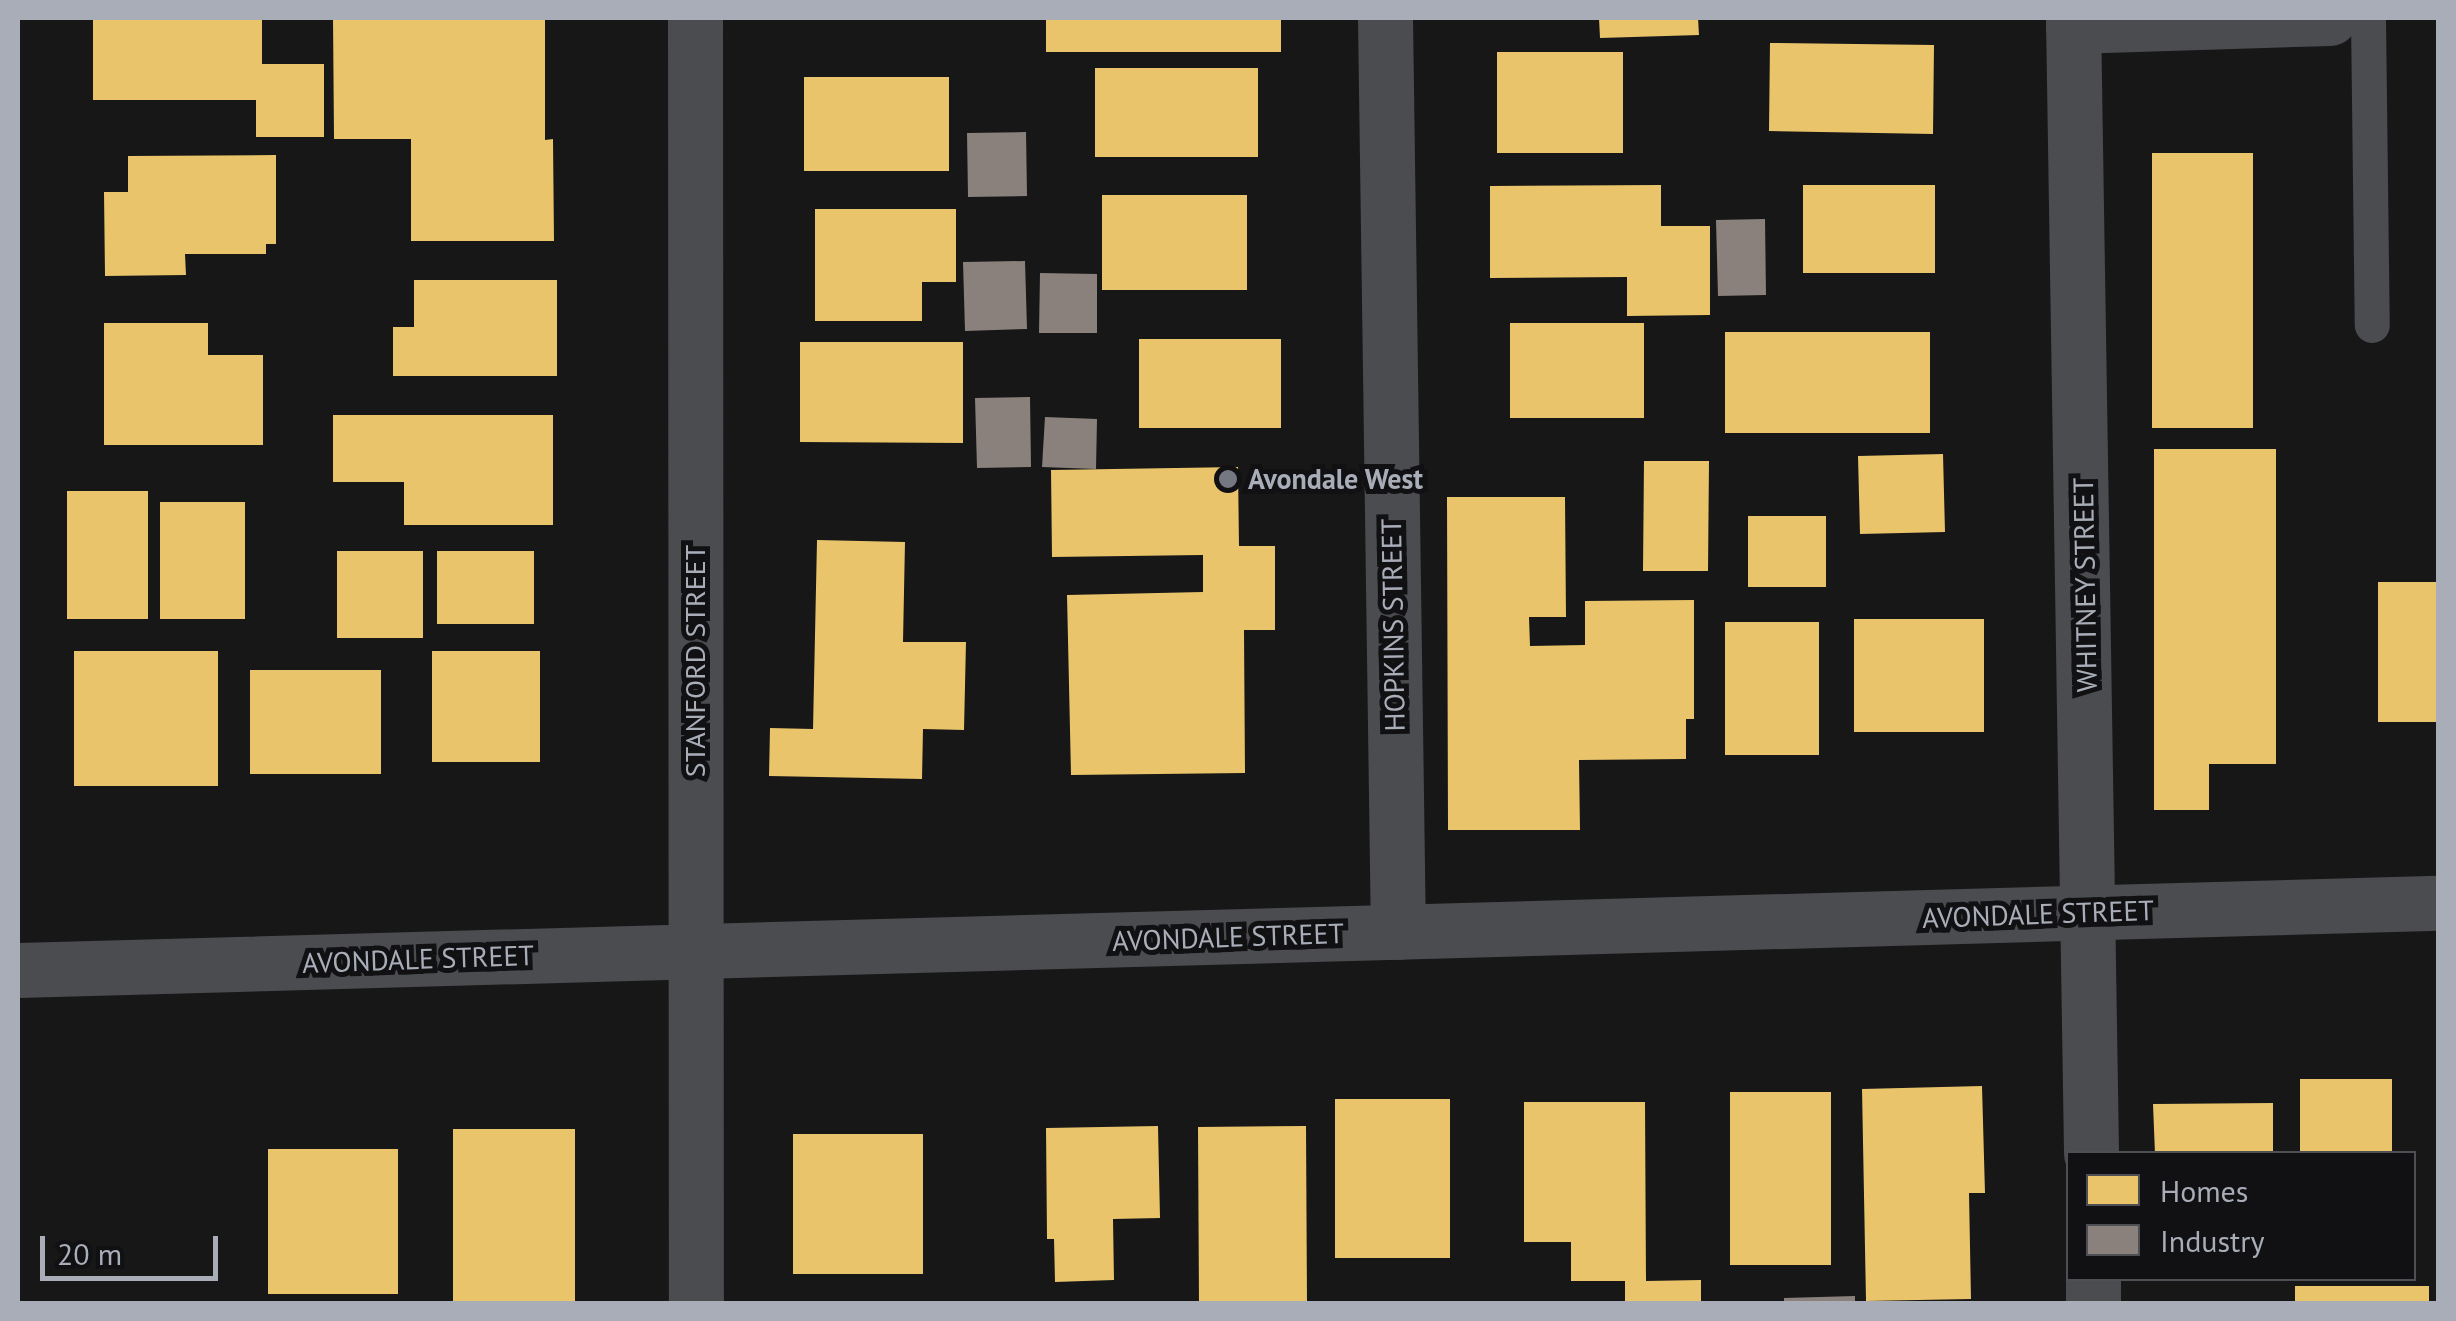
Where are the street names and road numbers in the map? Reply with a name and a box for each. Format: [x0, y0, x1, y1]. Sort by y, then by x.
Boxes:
street label: WHITNEY STREET [2066, 477, 2104, 693]
street label: HOPKINS STREET [1374, 518, 1412, 732]
street label: STANFORD STREET [678, 545, 712, 777]
street label: AVONDALE STREET [1922, 893, 2154, 935]
street label: AVONDALE STREET [1112, 916, 1344, 958]
street label: AVONDALE STREET [302, 938, 534, 980]

